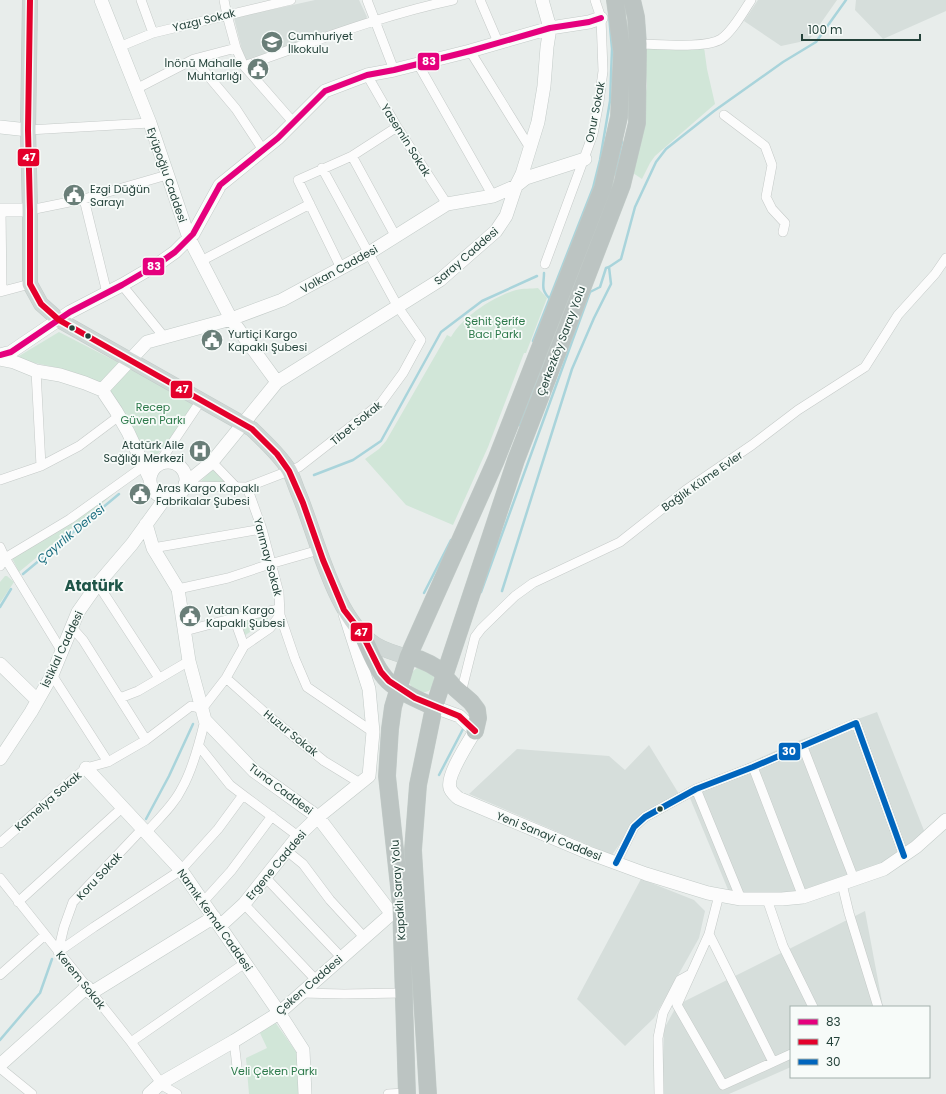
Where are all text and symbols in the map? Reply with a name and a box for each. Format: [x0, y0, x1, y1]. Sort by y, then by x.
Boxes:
street label: Yazgı Sokak [171, 4, 237, 36]
scale bar [802, 16, 920, 42]
text: 100 m [808, 21, 842, 38]
place label: Cumhuriyet İlkokulu [288, 28, 353, 57]
school or university icon: Cumhuriyet İlkokulu [259, 29, 285, 55]
line badge: 83 [417, 52, 440, 71]
text: 83 [422, 53, 436, 69]
place label: İnönü Mahalle Muhtarlığı [165, 55, 242, 84]
public building icon: İnönü Mahalle Muhtarlığı [245, 56, 271, 82]
street label: Onur Sokak [581, 80, 609, 144]
street label: Yasemin Sokak [377, 101, 435, 180]
street label: Eyüpoğlu Caddesi [143, 125, 191, 225]
line badge: 47 [17, 148, 40, 167]
text: 47 [22, 149, 36, 165]
place label: Ezgi Düğün Sarayı [90, 181, 150, 210]
public building icon: Ezgi Düğün Sarayı [61, 182, 87, 208]
street label: Saray Caddesi [430, 223, 502, 288]
street label: Volkan Caddesi [297, 241, 381, 297]
line badge: 83 [142, 257, 165, 276]
text: 83 [147, 258, 161, 274]
street label: Çerkezköy Saray Yolu [533, 284, 589, 398]
park label: Şehit Şerife Bacı Parkı [465, 313, 525, 342]
unlabelled marker [67, 323, 77, 333]
place label: Yurtiçi Kargo Kapaklı Şubesi [228, 326, 307, 355]
public building icon: Yurtiçi Kargo Kapaklı Şubesi [199, 327, 225, 353]
unlabelled marker [83, 331, 93, 341]
line badge: 47 [170, 380, 193, 399]
text: 47 [175, 381, 189, 397]
street label: Tibet Sokak [327, 397, 385, 449]
park label: Recep Güven Parkı [121, 399, 185, 428]
place label: Atatürk Aile Sağlığı Merkezi [104, 437, 184, 466]
hospital icon: Atatürk Aile Sağlığı Merkezi [187, 438, 213, 464]
street label: Bağlık Küme Evler [658, 447, 746, 515]
place label: Aras Kargo Kapaklı Fabrikalar Şubesi [156, 480, 259, 509]
public building icon: Aras Kargo Kapaklı Fabrikalar Şubesi [127, 481, 153, 507]
water label: Çayırlık Deresi [33, 499, 109, 567]
street label: Yarımay Sokak [250, 516, 286, 598]
district label: Atatürk [64, 575, 124, 596]
place label: Vatan Kargo Kapaklı Şubesi [206, 602, 285, 631]
public building icon: Vatan Kargo Kapaklı Şubesi [177, 603, 203, 629]
street label: İstiklal Caddesi [37, 608, 87, 690]
line badge: 47 [350, 622, 373, 642]
text: 47 [354, 624, 368, 640]
street label: Huzur Sokak [260, 706, 322, 760]
line badge: 30 [778, 742, 801, 761]
text: 30 [782, 743, 796, 759]
street label: Tuna Caddesi [246, 760, 317, 819]
street label: Kamelya Sokak [11, 767, 85, 834]
unlabelled marker [655, 804, 665, 814]
street label: Yeni Sanayi Caddesi [494, 808, 604, 865]
street label: Ergene Caddesi [242, 826, 310, 903]
street label: Kapaklı Saray Yolu [387, 839, 409, 941]
street label: Koru Sokak [73, 848, 126, 903]
street label: Namık Kemal Caddesi [174, 866, 257, 975]
street label: Kerem Sokak [52, 947, 110, 1013]
street label: Çeken Caddesi [272, 951, 346, 1019]
legend [790, 1006, 930, 1078]
text: 83 [826, 1013, 841, 1030]
text: 47 [826, 1033, 841, 1050]
text: 30 [826, 1053, 841, 1070]
park label: Veli Çeken Parkı [231, 1063, 317, 1079]

